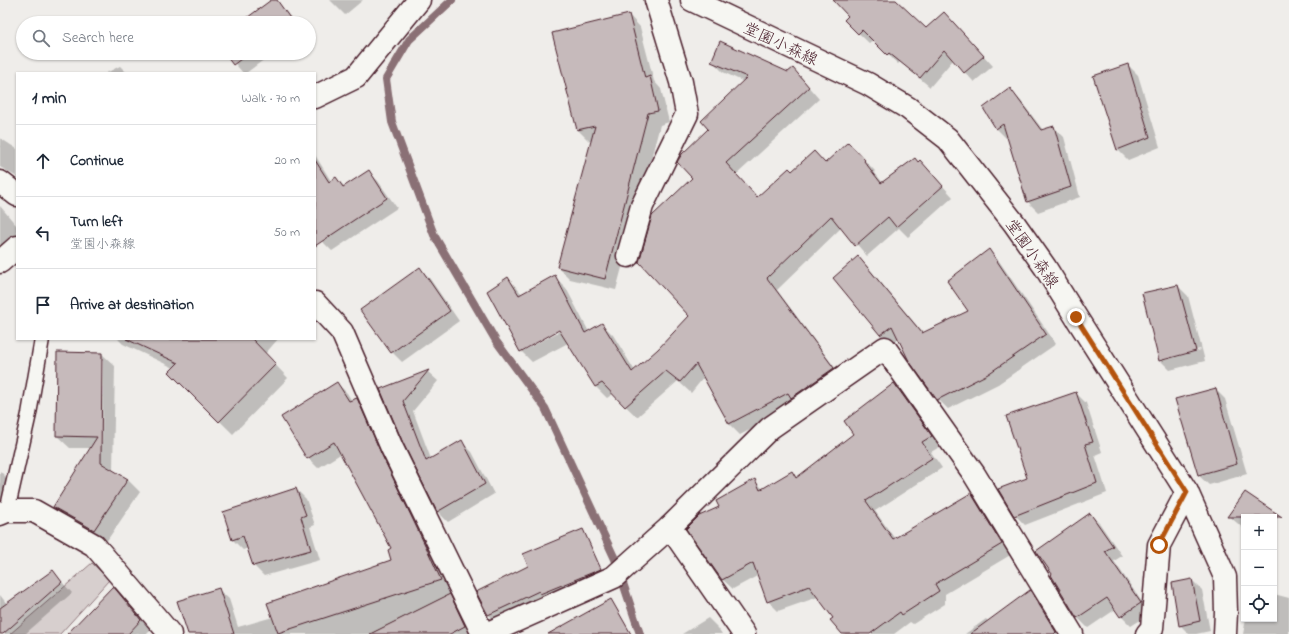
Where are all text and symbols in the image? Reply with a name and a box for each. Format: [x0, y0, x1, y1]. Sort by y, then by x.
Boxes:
search box [16, 16, 316, 60]
street label: 堂園小森線 [739, 17, 821, 73]
icon: search [30, 27, 52, 49]
text: Search here [62, 27, 134, 49]
text: 1 min [32, 86, 66, 111]
text: Walk · 70 m [241, 89, 300, 108]
icon: ahead [32, 150, 54, 172]
text: Continue [70, 150, 124, 172]
text: 20 m [275, 151, 300, 170]
text: Turn left [70, 211, 123, 233]
street label: 堂園小森線 [999, 214, 1064, 294]
icon: left [32, 222, 54, 244]
text: 50 m [274, 223, 300, 242]
text: 堂園小森線 [70, 235, 135, 254]
icon: arrive [32, 294, 54, 316]
text: Arrive at destination [70, 294, 194, 316]
route end [1067, 308, 1085, 326]
map controls [1241, 514, 1277, 622]
button: + [1241, 514, 1277, 550]
route start [1150, 536, 1168, 554]
button: − [1241, 550, 1277, 586]
button: locate [1241, 586, 1277, 622]

